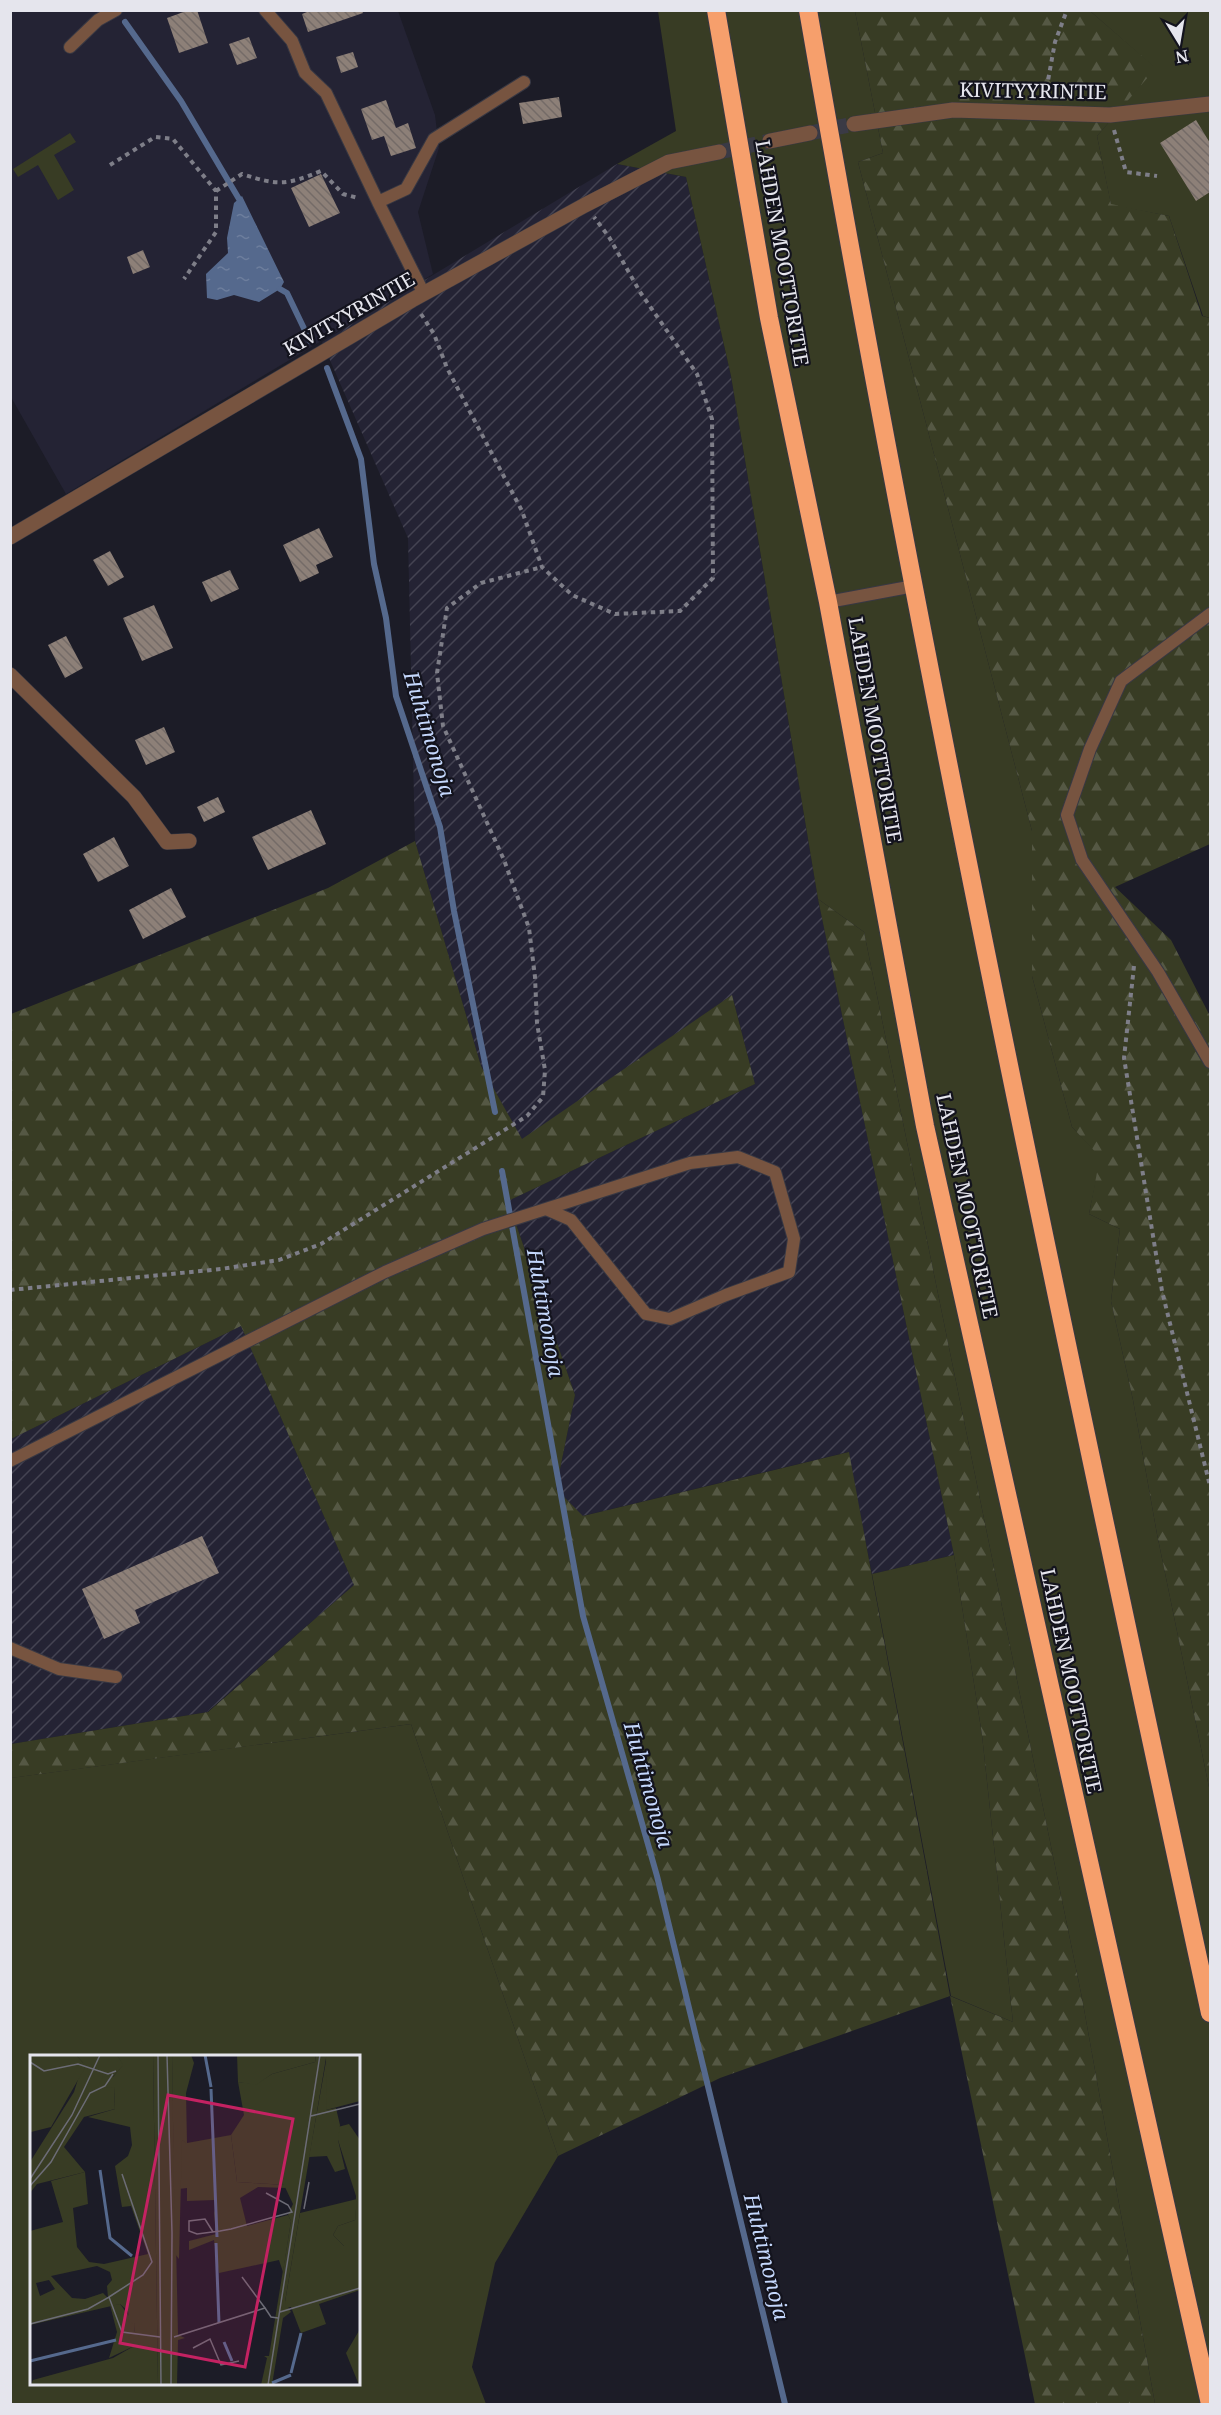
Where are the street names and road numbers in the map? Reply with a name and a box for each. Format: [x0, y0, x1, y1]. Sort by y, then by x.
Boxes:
street label: KIVITYYRINTIE [959, 76, 1107, 105]
street label: LAHDEN MOOTTORITIE [749, 138, 816, 368]
street label: KIVITYYRINTIE [278, 265, 419, 362]
street label: LAHDEN MOOTTORITIE [842, 615, 909, 845]
street label: LAHDEN MOOTTORITIE [930, 1091, 1005, 1321]
street label: LAHDEN MOOTTORITIE [1034, 1566, 1109, 1796]

